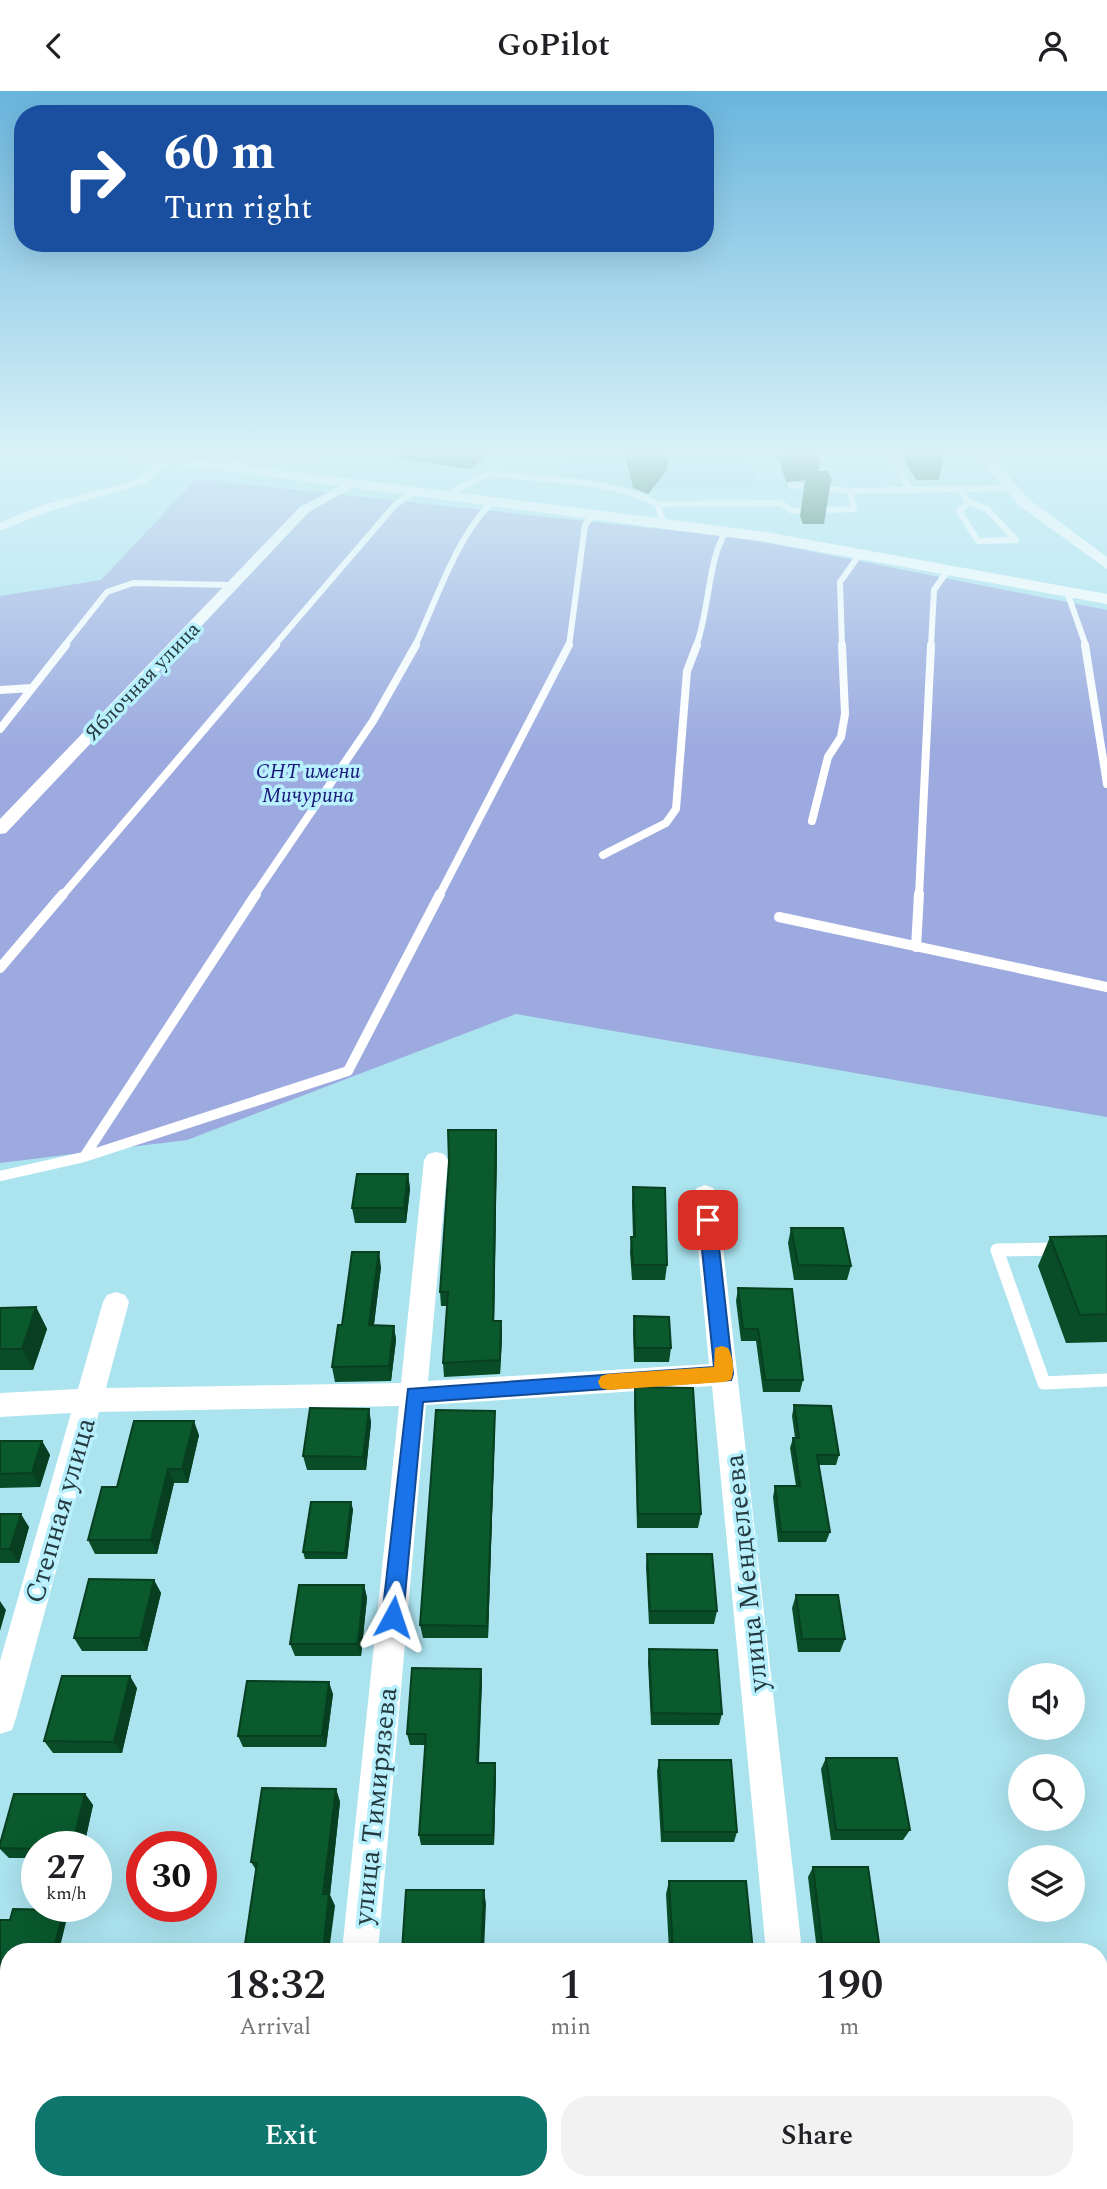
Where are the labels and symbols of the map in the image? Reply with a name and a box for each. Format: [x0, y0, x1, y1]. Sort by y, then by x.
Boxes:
street label: Яблочная улица [77, 614, 209, 749]
park label: СНТ имени Мичурина [256, 756, 360, 812]
pin [678, 1190, 738, 1250]
street label: Степная улица [13, 1412, 108, 1608]
street label: улица Менделеева [713, 1452, 780, 1695]
position arrow [356, 1580, 430, 1654]
street label: улица Тимирязева [341, 1685, 409, 1928]
speed limit sign: 30 [126, 1831, 217, 1922]

